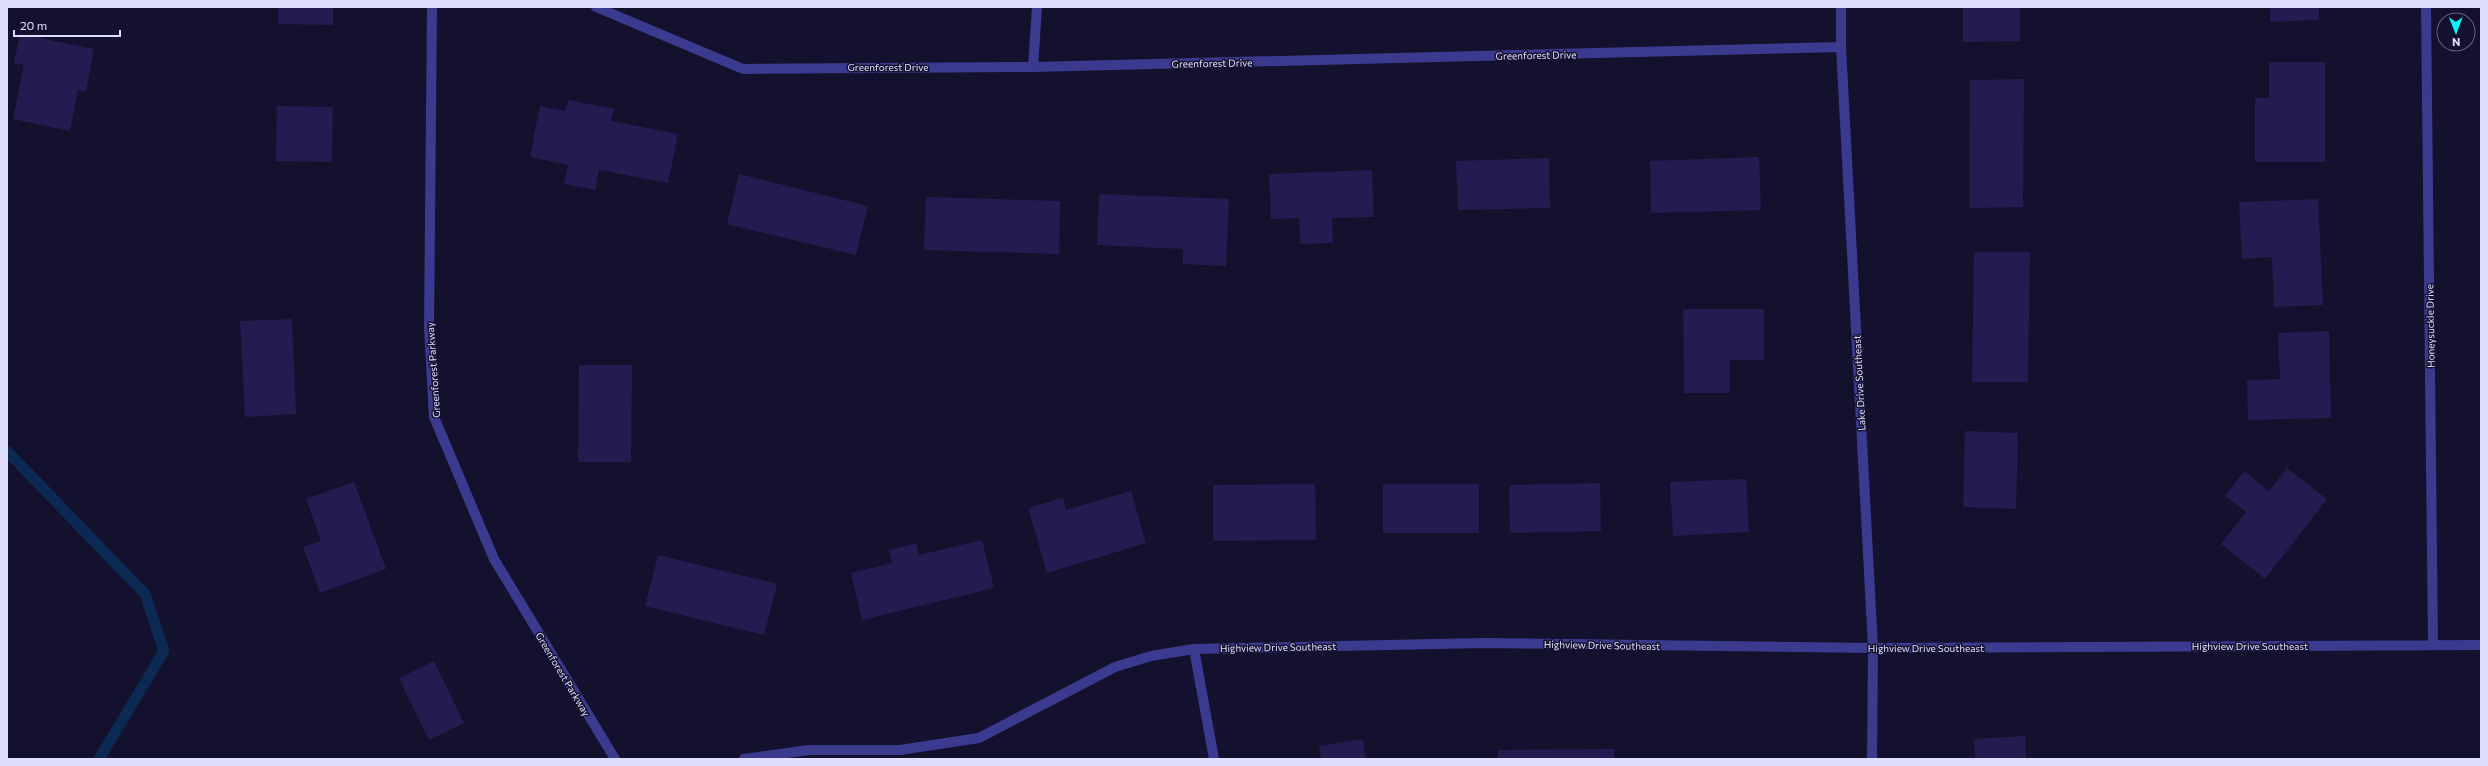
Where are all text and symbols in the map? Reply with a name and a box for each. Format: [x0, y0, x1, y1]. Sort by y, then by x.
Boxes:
scale bar [14, 12, 120, 38]
north arrow [2436, 12, 2476, 52]
text: 20 m [20, 18, 47, 32]
text: N [2452, 36, 2460, 49]
street label: Greenforest Drive [1495, 48, 1577, 62]
street label: Greenforest Drive [1171, 56, 1253, 70]
street label: Greenforest Drive [848, 61, 928, 73]
street label: Honeysuckle Drive [2423, 284, 2437, 368]
street label: Greenforest Parkway [424, 322, 442, 418]
street label: Lake Drive Southeast [1851, 335, 1867, 431]
street label: Greenforest Parkway [533, 630, 593, 718]
street label: Highview Drive Southeast [1544, 638, 1660, 652]
street label: Highview Drive Southeast [1220, 640, 1336, 654]
street label: Highview Drive Southeast [2192, 640, 2308, 652]
street label: Highview Drive Southeast [1868, 642, 1984, 654]

